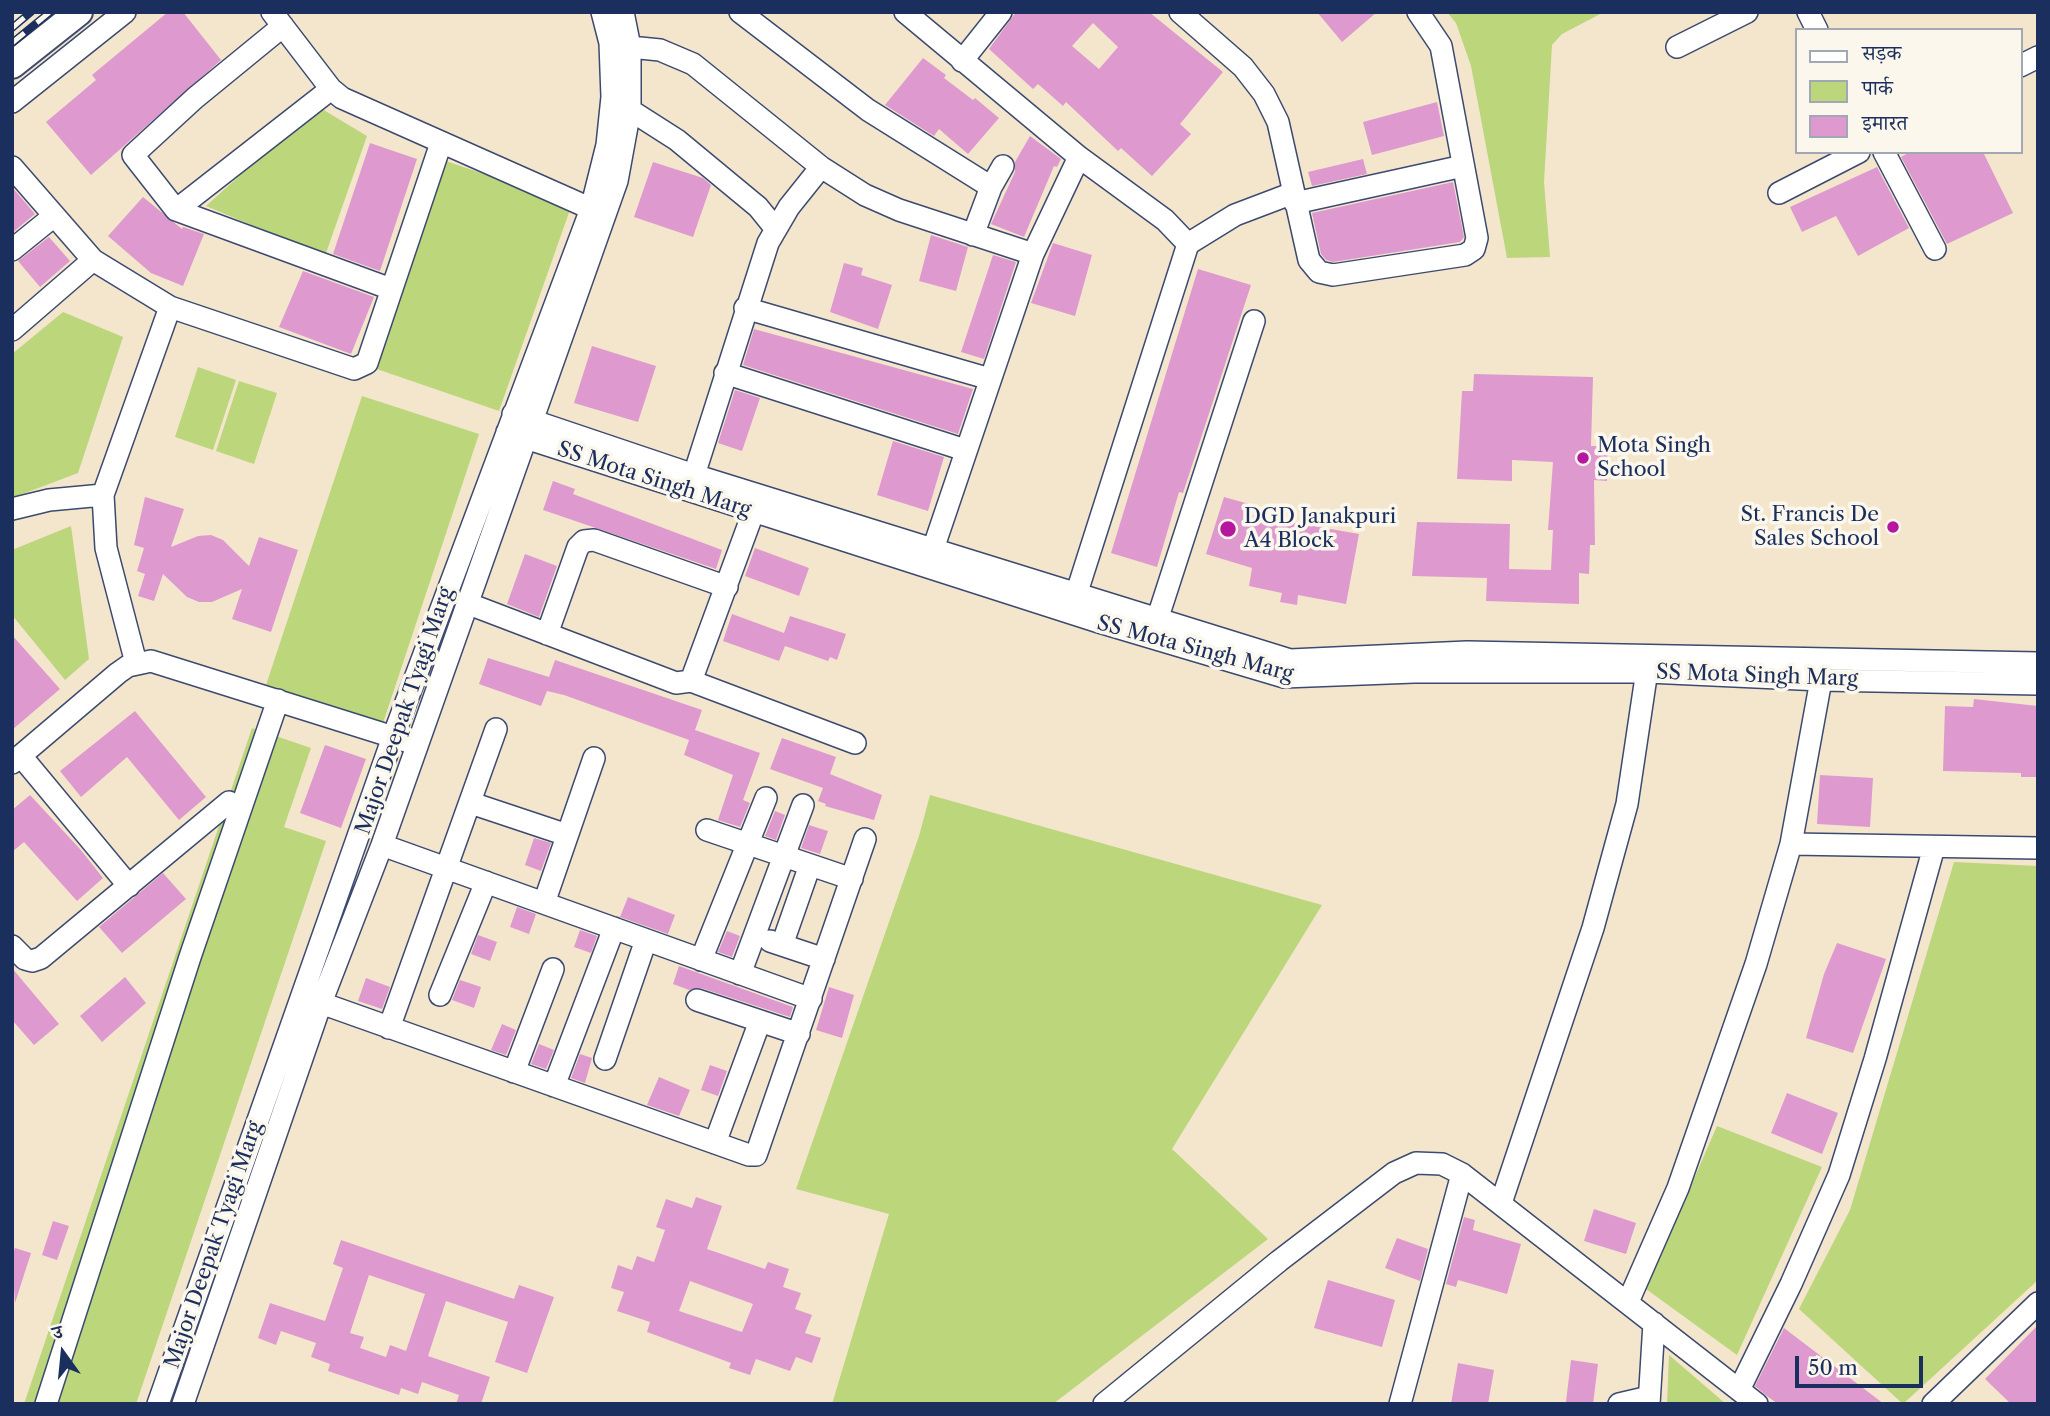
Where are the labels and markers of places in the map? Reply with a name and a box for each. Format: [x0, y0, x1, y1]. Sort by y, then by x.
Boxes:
place label: Mota Singh School [1597, 433, 1711, 483]
marker: Mota Singh School [1575, 450, 1591, 466]
place label: St. Francis De Sales School [1740, 502, 1879, 552]
place label: DGD Janakpuri A4 Block [1244, 504, 1396, 554]
marker: DGD Janakpuri A4 Block [1218, 519, 1238, 539]
marker: St. Francis De Sales School [1885, 519, 1901, 535]

